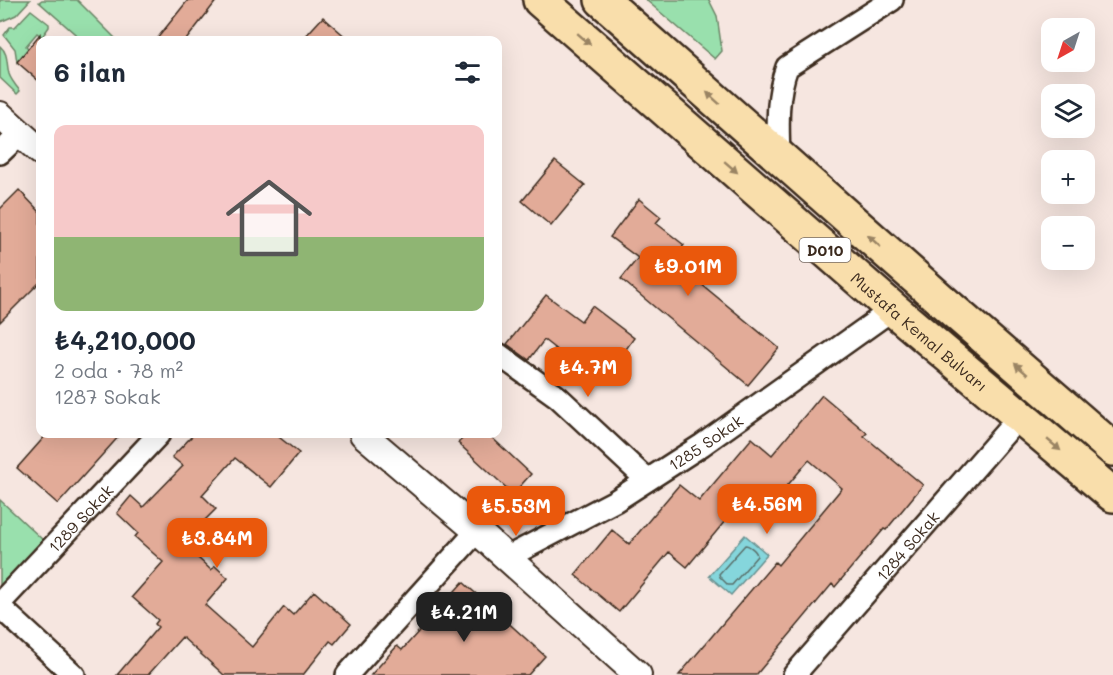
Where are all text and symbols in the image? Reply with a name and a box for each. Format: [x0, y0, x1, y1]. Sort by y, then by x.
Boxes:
north arrow [1041, 18, 1095, 72]
map controls [1041, 18, 1095, 270]
one-way arrow [576, 32, 592, 45]
text: 6 ilan [54, 55, 126, 89]
icon: filters [451, 56, 484, 89]
button: layers [1041, 84, 1095, 138]
one-way arrow [706, 92, 721, 105]
button: + [1041, 150, 1095, 204]
one-way arrow [723, 160, 738, 174]
icon: home [215, 164, 323, 272]
button: − [1041, 216, 1095, 270]
one-way arrow [867, 234, 882, 248]
road number: D010 [800, 238, 850, 262]
pin: ₺9.01M [639, 246, 737, 297]
text: ₺9.01M [654, 252, 722, 278]
street label: Mustafa Kemal Bulvarı [847, 267, 993, 396]
text: ₺4,210,000 [54, 323, 196, 357]
pin: ₺4.7M [546, 347, 630, 398]
text: ₺4.7M [559, 353, 617, 379]
text: 2 oda · 78 m² [54, 357, 183, 383]
one-way arrow [1014, 363, 1029, 376]
text: 1287 Sokak [54, 383, 161, 409]
street label: 1285 Sokak [664, 409, 747, 475]
one-way arrow [1046, 438, 1062, 451]
street label: 1289 Sokak [43, 479, 117, 556]
pin: ₺4.56M [718, 484, 816, 535]
pin: ₺5.53M [467, 486, 565, 537]
text: ₺4.56M [731, 490, 803, 516]
text: ₺5.53M [481, 492, 551, 518]
street label: 1284 Sokak [871, 506, 943, 585]
pin: ₺3.84M [168, 518, 266, 569]
text: ₺3.84M [181, 524, 253, 550]
pin: ₺4.21M [415, 592, 513, 643]
text: ₺4.21M [430, 598, 498, 624]

